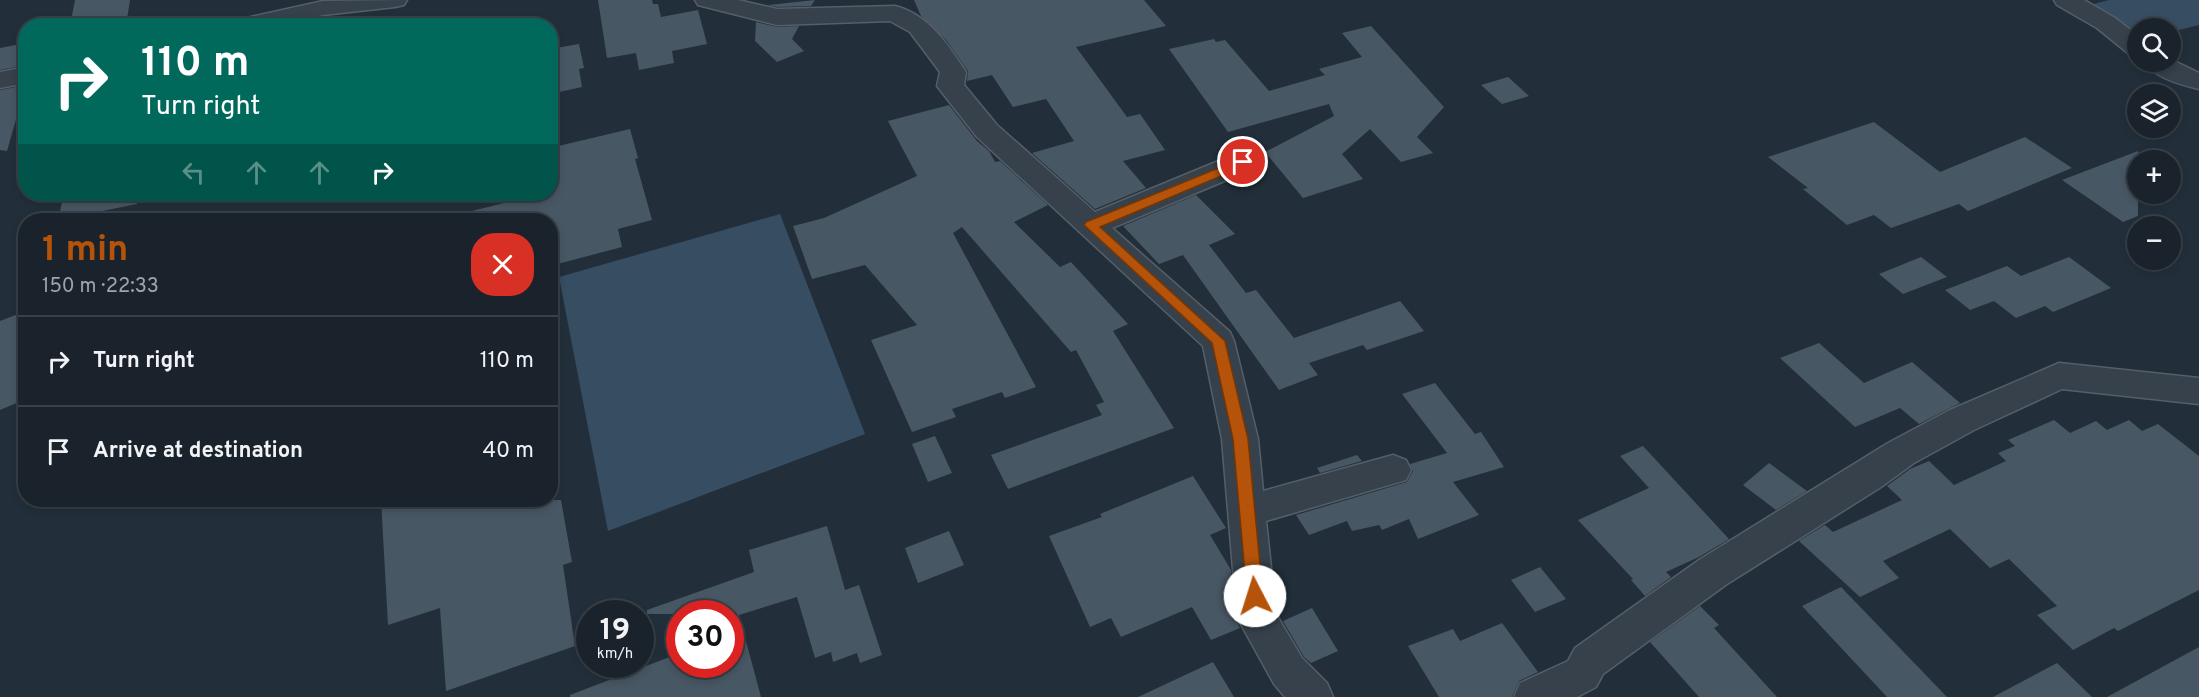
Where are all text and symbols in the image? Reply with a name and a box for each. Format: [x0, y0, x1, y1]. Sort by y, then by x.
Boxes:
map controls [2127, 18, 2181, 270]
button: search [2127, 18, 2181, 72]
text: 110 m [141, 38, 250, 91]
icon: right [42, 42, 120, 120]
button: layers [2127, 84, 2181, 138]
text: Turn right [141, 90, 260, 124]
pin [1217, 136, 1268, 187]
icon: arrive [1226, 145, 1259, 178]
button: + [2127, 150, 2181, 204]
icon: left [177, 156, 210, 189]
icon: ahead [240, 156, 273, 189]
icon: ahead [303, 156, 336, 189]
icon: right [366, 156, 399, 189]
button: − [2127, 216, 2181, 270]
text: 1 min [42, 228, 128, 274]
button: close [471, 233, 534, 296]
text: 150 m · 22:33 [42, 274, 159, 300]
icon: right [42, 345, 75, 378]
text: Turn right [93, 348, 195, 375]
text: 110 m [480, 348, 534, 375]
icon: arrive [42, 435, 75, 468]
text: Arrive at destination [93, 438, 303, 465]
text: 40 m [482, 438, 534, 465]
position arrow [1223, 564, 1287, 628]
speed limit sign: 30 [666, 600, 744, 678]
text: 19 [600, 613, 630, 650]
text: km/h [597, 645, 633, 664]

